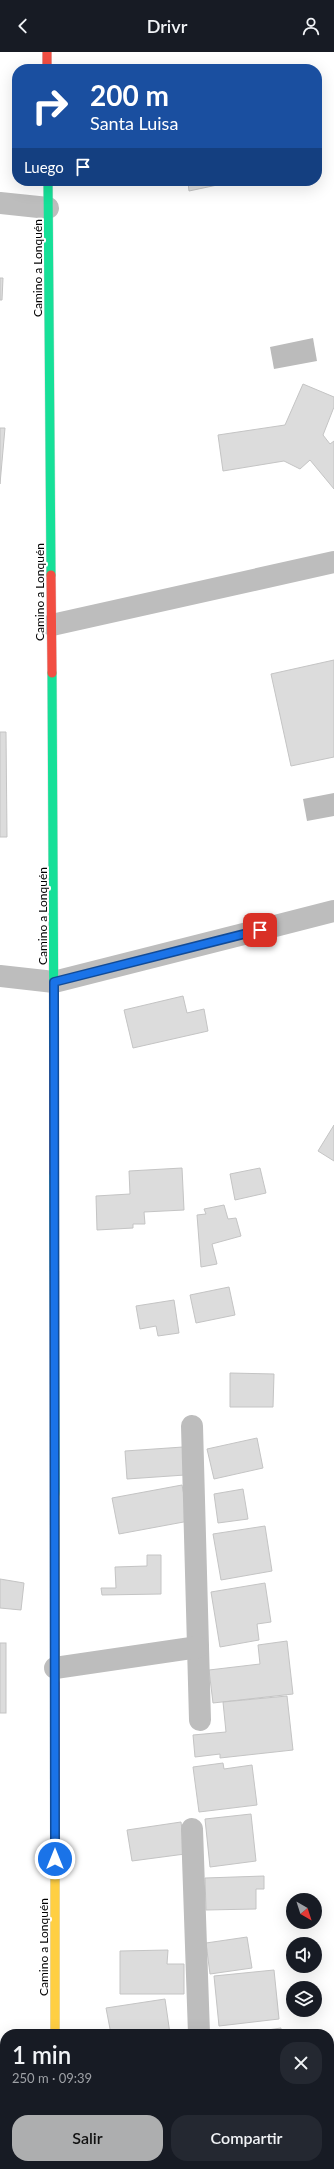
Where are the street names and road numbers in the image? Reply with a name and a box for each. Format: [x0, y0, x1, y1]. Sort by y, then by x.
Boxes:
street label: Camino a Lonquén [30, 219, 45, 317]
street label: Camino a Lonquén [32, 543, 47, 641]
street label: Camino a Lonquén [35, 867, 50, 965]
street label: Camino a Lonquén [36, 1898, 51, 1996]

